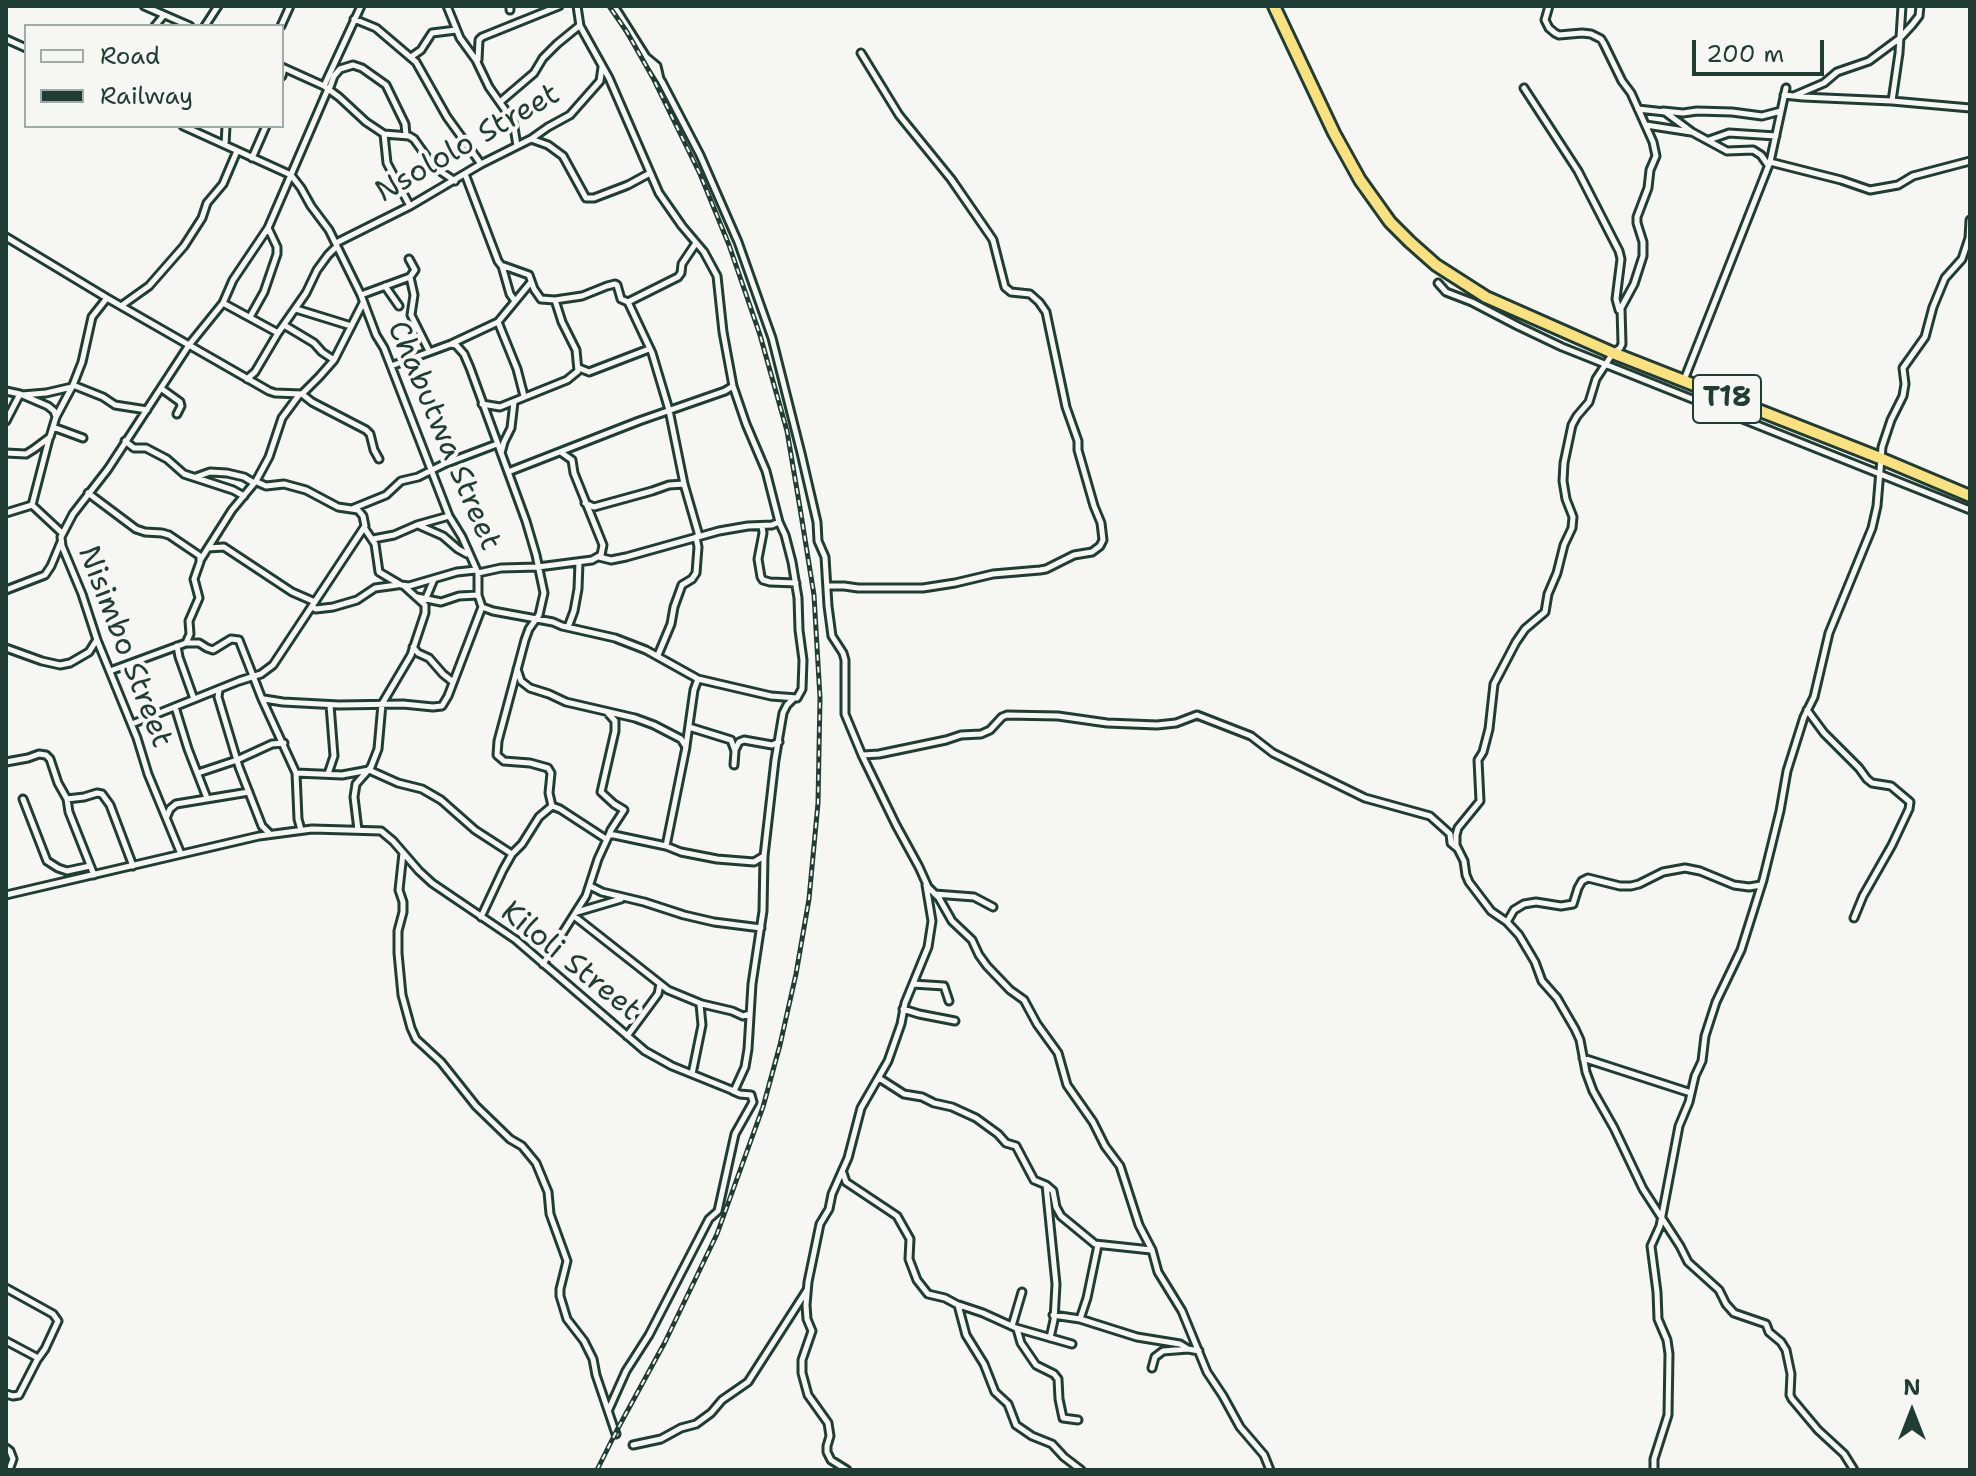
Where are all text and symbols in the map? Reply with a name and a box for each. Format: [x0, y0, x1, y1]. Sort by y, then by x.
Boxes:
legend [24, 24, 284, 128]
scale bar [1696, 24, 1828, 74]
text: 200 m [1706, 38, 1784, 70]
text: Road [100, 40, 160, 72]
street label: Nsololo Street [370, 77, 566, 211]
text: Railway [100, 80, 193, 112]
street label: Chabutwa Street [378, 316, 508, 556]
road number: T18 [1693, 375, 1761, 423]
street label: Nisimbo Street [69, 541, 179, 753]
street label: Kiloli Street [493, 895, 647, 1029]
north arrow [1872, 1372, 1952, 1452]
text: N [1903, 1373, 1921, 1402]

